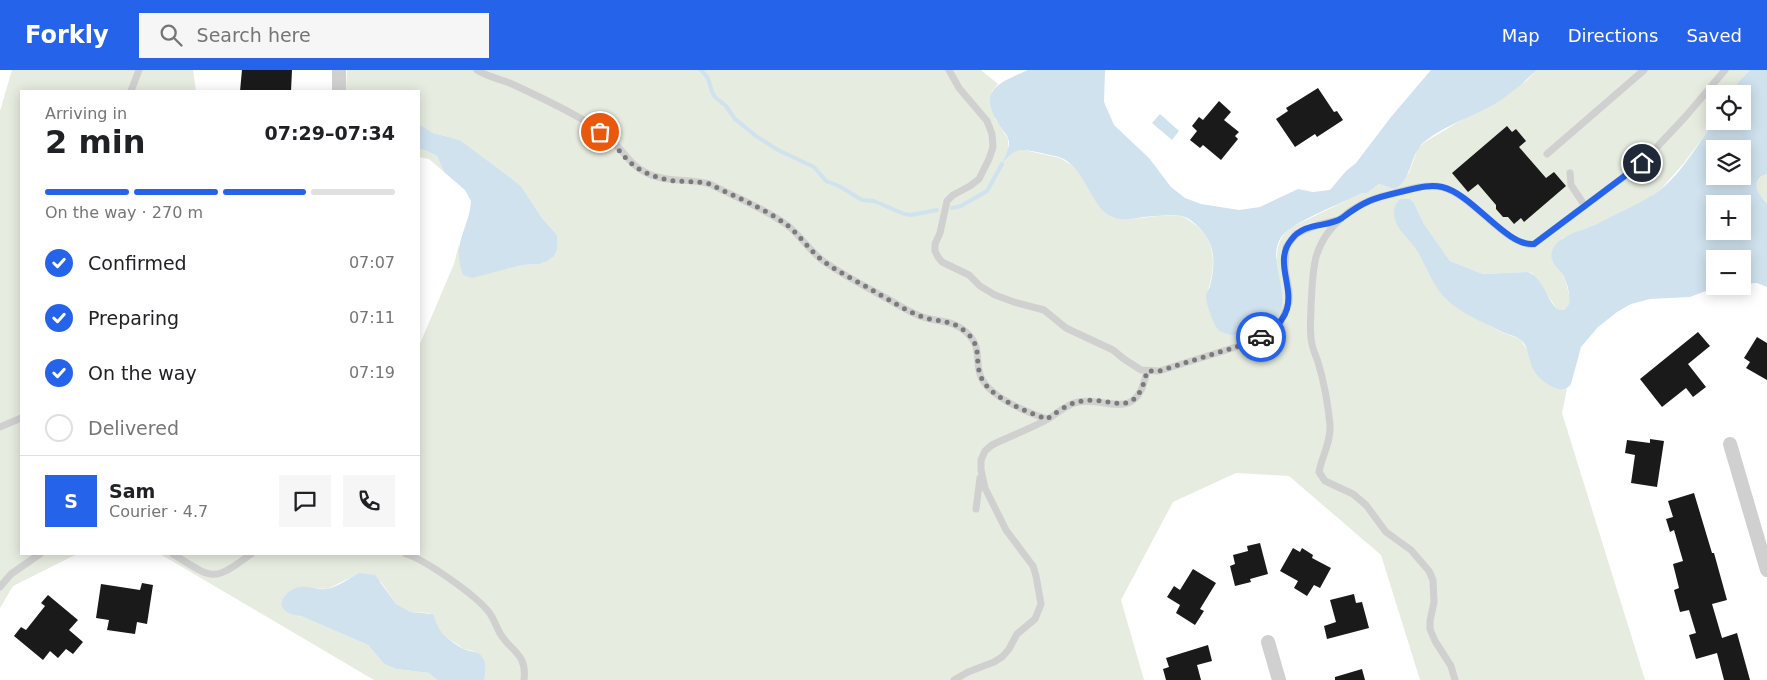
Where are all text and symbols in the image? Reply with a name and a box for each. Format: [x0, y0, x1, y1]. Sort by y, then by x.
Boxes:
search box [139, 13, 489, 58]
text: Forkly [25, 21, 109, 49]
icon: search [157, 21, 185, 49]
text: Search here [197, 24, 311, 46]
text: Map [1502, 25, 1540, 46]
text: Directions [1568, 25, 1658, 46]
text: Saved [1686, 25, 1742, 46]
map controls [1706, 85, 1751, 295]
button: locate [1706, 85, 1751, 130]
text: Arriving in [45, 104, 127, 123]
pin [579, 111, 621, 153]
icon: bag [586, 118, 614, 146]
text: 07:29–07:34 [265, 122, 395, 144]
text: 2 min [45, 123, 146, 161]
button: layers [1706, 140, 1751, 185]
pin [1621, 142, 1663, 184]
icon: home [1628, 149, 1656, 177]
button: + [1706, 195, 1751, 240]
text: On the way · 270 m [45, 203, 203, 222]
icon: check [45, 249, 73, 277]
button: − [1706, 250, 1751, 295]
text: Confirmed [88, 252, 187, 274]
text: 07:07 [349, 253, 395, 272]
icon: check [45, 304, 73, 332]
text: Preparing [88, 307, 179, 329]
text: 07:11 [349, 308, 395, 327]
courier [1236, 312, 1286, 362]
icon: car [1247, 323, 1275, 351]
icon: check [45, 359, 73, 387]
text: On the way [88, 362, 197, 384]
text: 07:19 [349, 363, 395, 382]
text: Delivered [88, 417, 179, 439]
button: chat [279, 475, 331, 527]
button: phone [343, 475, 395, 527]
text: Sam [109, 480, 155, 502]
text: S [64, 490, 78, 512]
text: Courier · 4.7 [109, 502, 208, 521]

